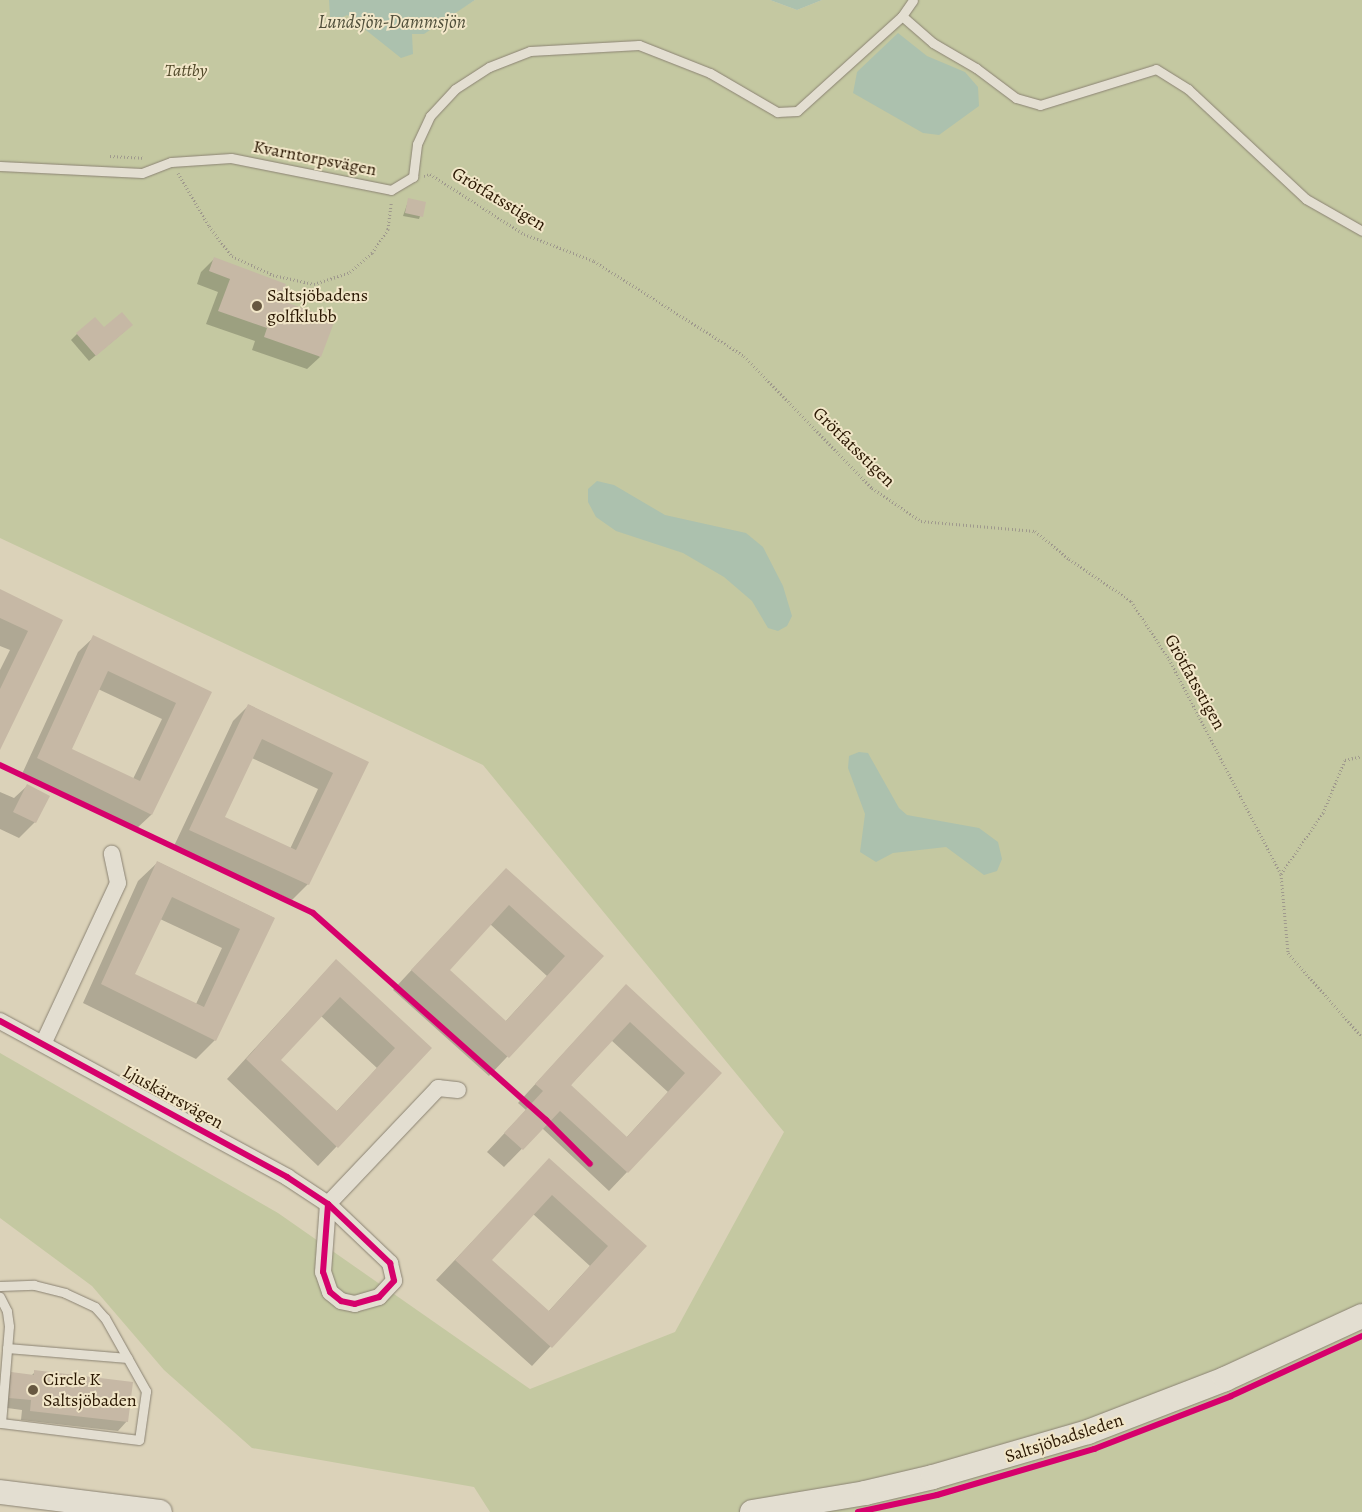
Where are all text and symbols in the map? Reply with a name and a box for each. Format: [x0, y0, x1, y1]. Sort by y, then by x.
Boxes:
water label: Lundsjön-Dammsjön [318, 12, 466, 34]
park label: Tattby [165, 59, 207, 81]
street label: Kvarntorpsvägen [251, 135, 379, 181]
street label: Grötfatsstigen [448, 163, 550, 235]
place label: Saltsjöbadens golfklubb [267, 285, 368, 328]
marker: Saltsjöbadens golfklubb [251, 300, 263, 312]
street label: Grötfatsstigen [808, 402, 900, 492]
street label: Grötfatsstigen [1160, 631, 1230, 733]
street label: Ljuskärrsvägen [119, 1060, 227, 1134]
place label: Circle K Saltsjöbaden [43, 1369, 137, 1412]
marker: Circle K Saltsjöbaden [27, 1384, 39, 1396]
street label: Saltsjöbadsleden [1002, 1409, 1126, 1467]

